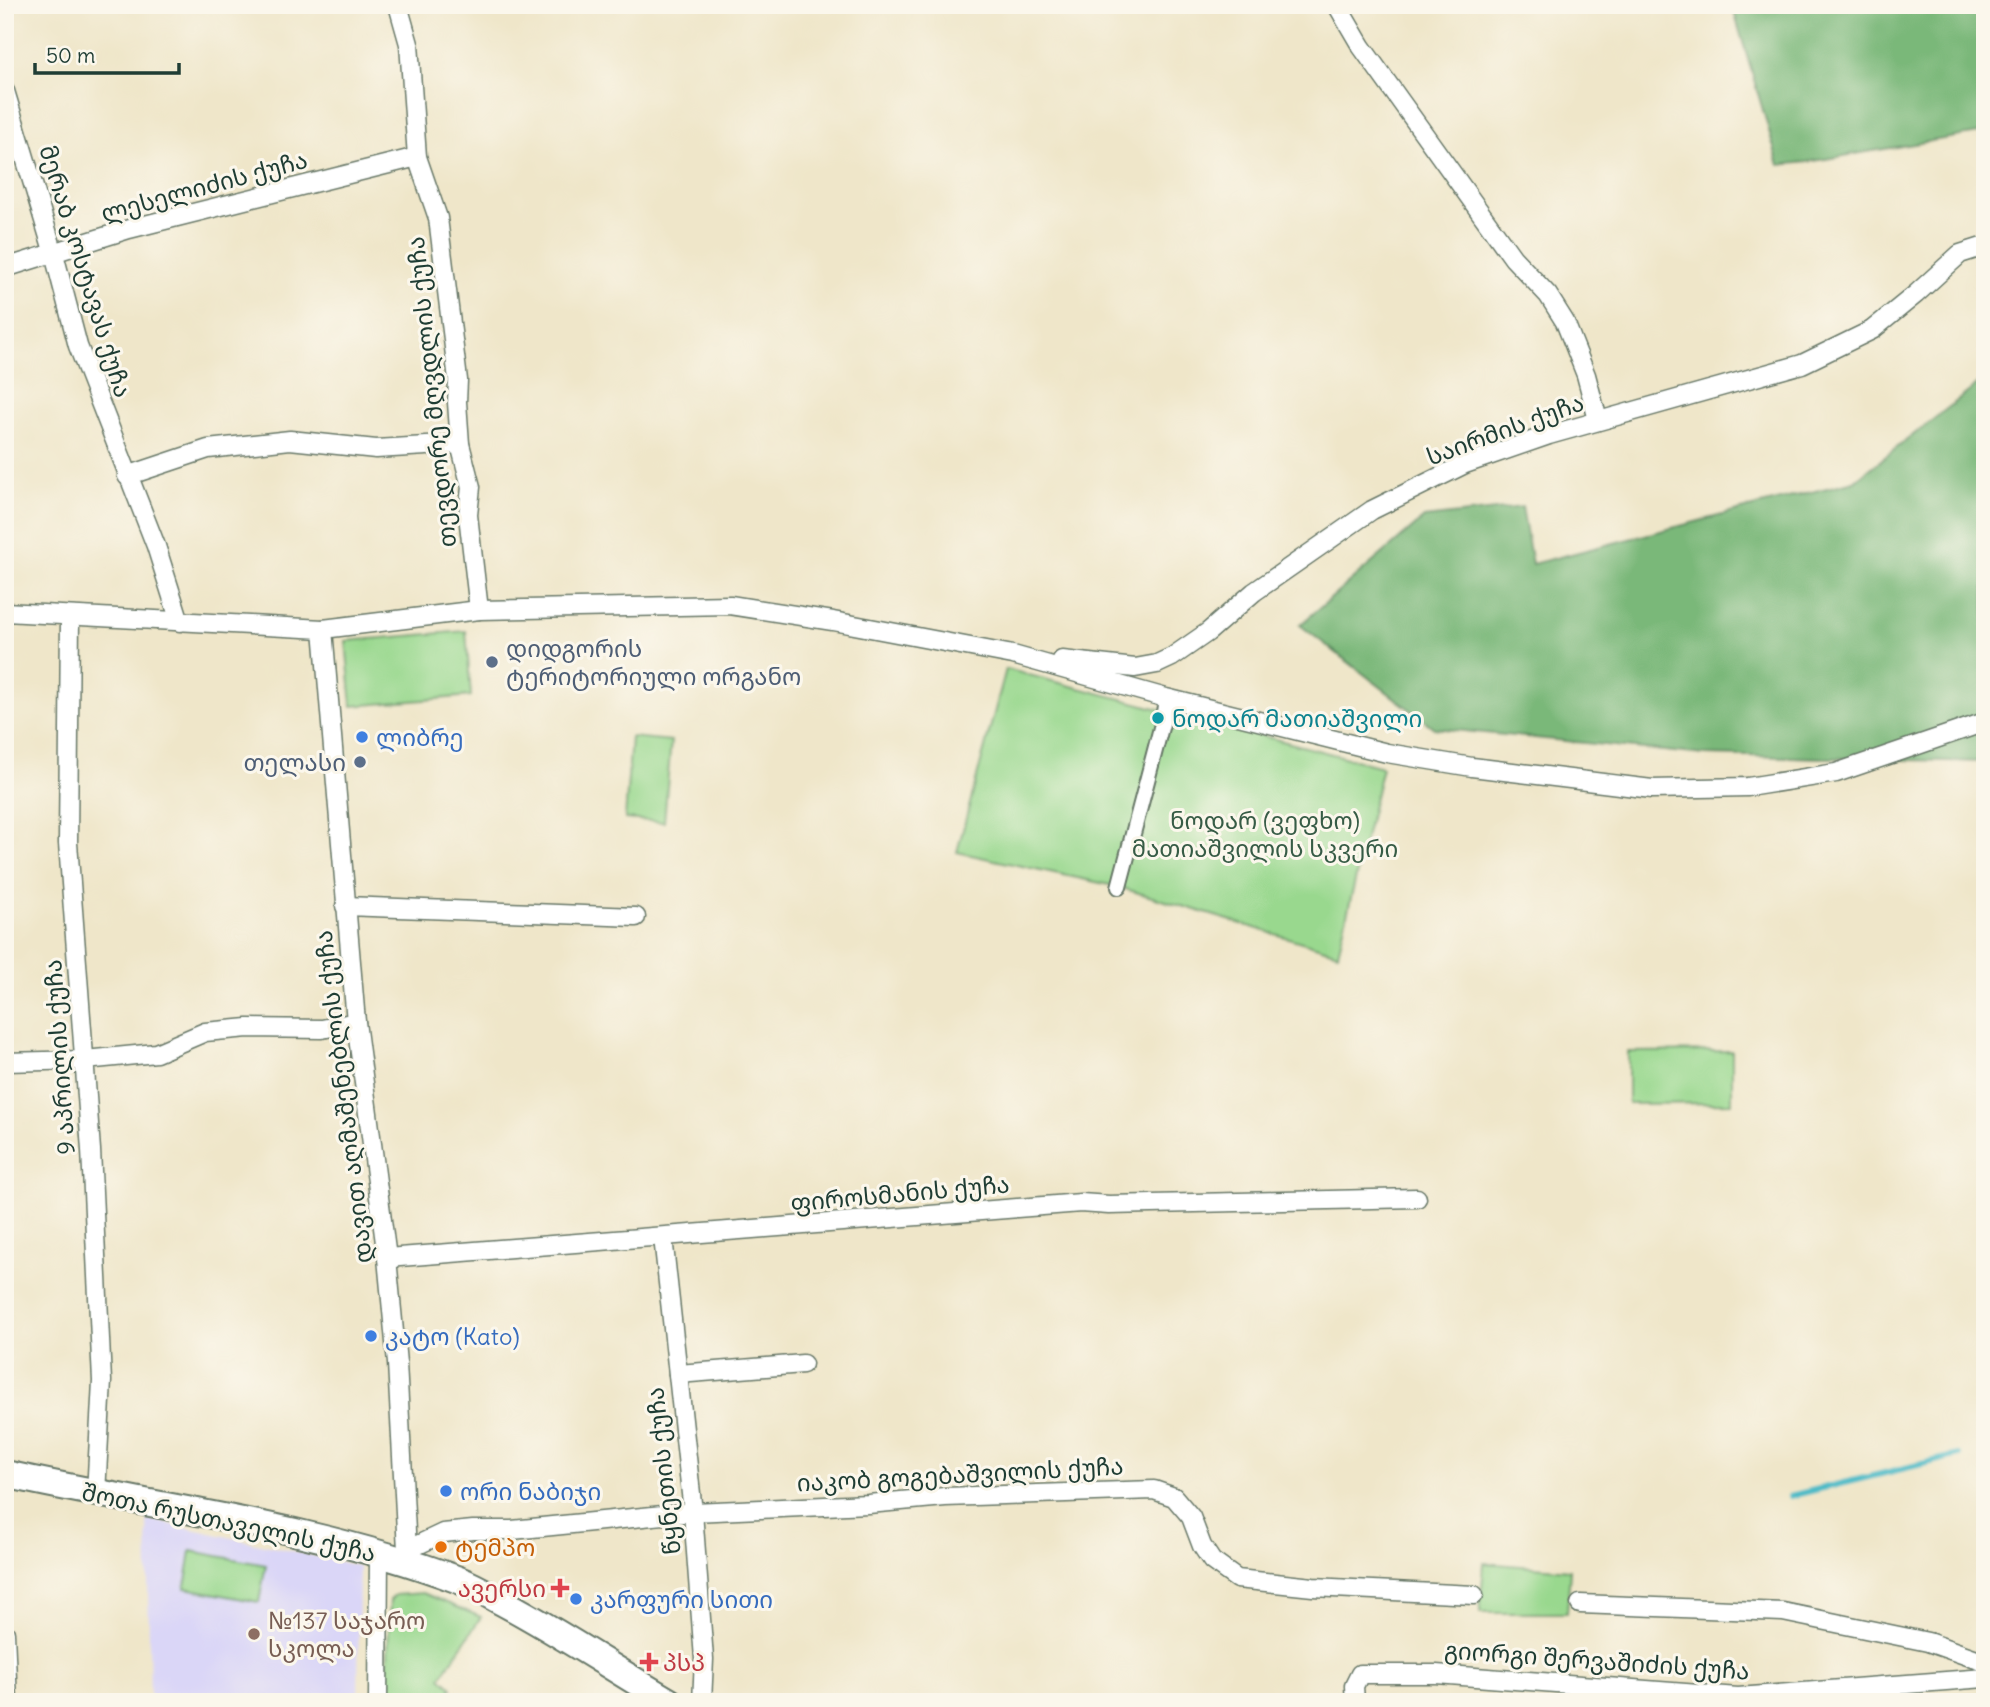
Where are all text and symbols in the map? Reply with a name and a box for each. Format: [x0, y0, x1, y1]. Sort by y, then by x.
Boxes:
scale bar [35, 32, 178, 76]
text: 50 m [46, 42, 95, 69]
street label: მერაბ კოსტავას ქუჩა [33, 141, 139, 401]
street label: ლესელიძის ქუჩა [98, 144, 310, 228]
street label: თევდორე მღვდლის ქუჩა [400, 235, 463, 549]
street label: საირმის ქუჩა [1422, 387, 1588, 471]
place label: დიდგორის ტერიტორიული ორგანო [506, 633, 801, 691]
marker: დიდგორის ტერიტორიული ორგანო [484, 654, 500, 670]
place label: ნოდარ მათიაშვილი [1172, 703, 1422, 733]
marker: ნოდარ მათიაშვილი [1150, 710, 1166, 726]
place label: ლიბრე [376, 722, 464, 752]
marker: ლიბრე [354, 729, 370, 745]
place label: თელასი [243, 747, 346, 777]
marker: თელასი [352, 754, 368, 770]
park label: ნოდარ (ვეფხო) მათიაშვილის სკვერი [1132, 805, 1398, 863]
street label: დავით აღმაშენებლის ქუჩა [308, 929, 379, 1265]
street label: 9 აპრილის ქუჩა [37, 958, 81, 1156]
street label: ფიროსმანის ქუჩა [789, 1168, 1011, 1218]
place label: კატო (Kato) [385, 1321, 520, 1351]
marker: კატო (Kato) [363, 1328, 379, 1344]
street label: წყნეთის ქუჩა [639, 1386, 687, 1556]
street label: იაკობ გოგებაშვილის ქუჩა [796, 1450, 1124, 1498]
street label: შოთა რუსთაველის ქუჩა [79, 1476, 379, 1568]
place label: ორი ნაბიჯი [460, 1476, 601, 1506]
marker: ორი ნაბიჯი [438, 1483, 454, 1499]
place label: ტემპო [455, 1532, 535, 1562]
marker: ტემპო [433, 1539, 449, 1555]
place label: ავერსი [458, 1573, 546, 1603]
marker: ავერსი [552, 1580, 568, 1596]
place label: კარფური სითი [590, 1584, 773, 1614]
marker: კარფური სითი [568, 1591, 584, 1607]
place label: №137 საჯარო სკოლა [268, 1605, 425, 1663]
marker: №137 საჯარო სკოლა [246, 1626, 262, 1642]
street label: გიორგი შერვაშიძის ქუჩა [1443, 1634, 1751, 1686]
place label: პსპ [663, 1647, 705, 1677]
marker: პსპ [641, 1654, 657, 1670]

